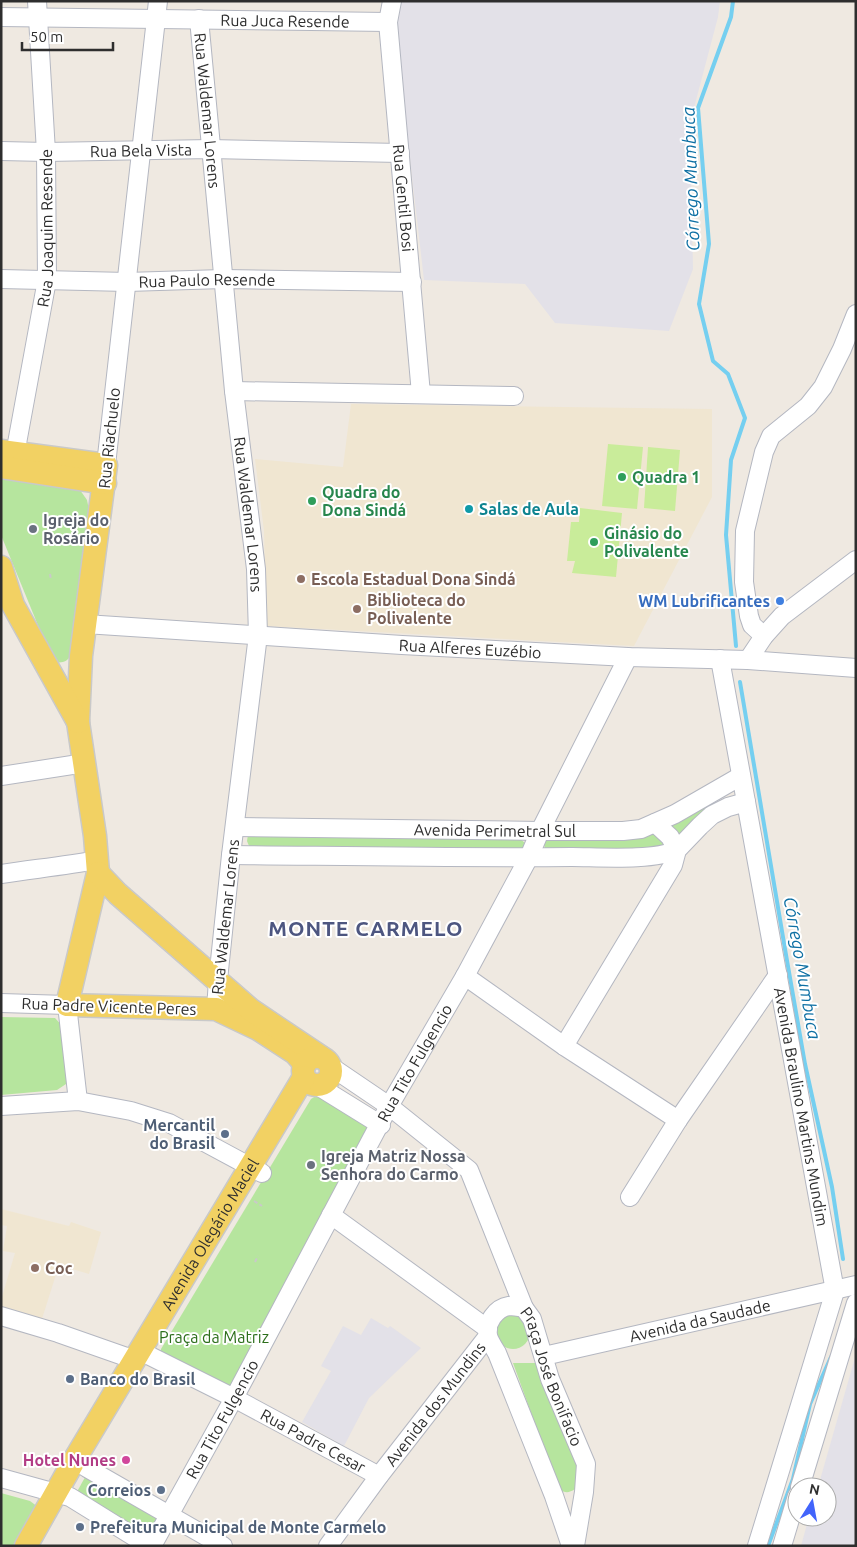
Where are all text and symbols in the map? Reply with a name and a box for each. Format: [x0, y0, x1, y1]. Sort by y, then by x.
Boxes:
street label: Rua Juca Resende [220, 11, 350, 31]
scale bar [22, 20, 114, 52]
text: 50 m [30, 28, 63, 45]
street label: Rua Waldemar Lorens [191, 32, 224, 189]
water label: Córrego Mumbuca [677, 106, 703, 252]
street label: Rua Bela Vista [90, 140, 192, 160]
street label: Rua Gentil Bosi [390, 143, 417, 253]
street label: Rua Joaquim Resende [33, 149, 56, 308]
street label: Rua Paulo Resende [138, 270, 276, 291]
street label: Rua Riachuelo [95, 387, 123, 489]
street label: Rua Waldemar Lorens [231, 436, 266, 593]
place label: Quadra 1 [632, 468, 700, 486]
marker: Quadra 1 [616, 471, 628, 483]
place label: Quadra do Dona Sindá [322, 483, 406, 519]
marker: Quadra do Dona Sindá [306, 495, 318, 507]
place label: Salas de Aula [479, 500, 579, 518]
marker: Salas de Aula [463, 503, 475, 515]
place label: Igreja do Rosário [43, 511, 109, 547]
marker: Igreja do Rosário [27, 523, 39, 535]
place label: Ginásio do Polivalente [604, 524, 689, 560]
marker: Ginásio do Polivalente [588, 536, 600, 548]
place label: Escola Estadual Dona Sindá [311, 570, 516, 588]
marker: Escola Estadual Dona Sindá [295, 573, 307, 585]
place label: Biblioteca do Polivalente [367, 591, 466, 627]
place label: WM Lubrificantes [638, 592, 770, 610]
marker: WM Lubrificantes [774, 595, 786, 607]
marker: Biblioteca do Polivalente [351, 603, 363, 615]
street label: Rua Alferes Euzébio [398, 636, 542, 661]
street label: Avenida Perimetral Sul [414, 820, 576, 840]
street label: Rua Waldemar Lorens [208, 838, 242, 996]
water label: Córrego Mumbuca [781, 895, 825, 1041]
district label: MONTE CARMELO [268, 916, 464, 940]
street label: Avenida Braulino Martins Mundim [771, 986, 832, 1228]
street label: Rua Padre Vicente Peres [21, 994, 197, 1018]
street label: Rua Tito Fulgencio [373, 1001, 456, 1125]
place label: Mercantil do Brasil [143, 1116, 215, 1152]
marker: Mercantil do Brasil [219, 1128, 231, 1140]
place label: Igreja Matriz Nossa Senhora do Carmo [321, 1147, 466, 1183]
street label: Avenida Olegário Maciel [157, 1155, 262, 1313]
marker: Igreja Matriz Nossa Senhora do Carmo [305, 1159, 317, 1171]
place label: Coc [45, 1259, 73, 1277]
marker: Coc [29, 1262, 41, 1274]
street label: Avenida da Saudade [628, 1296, 772, 1345]
street label: Praça José Bonifacio [517, 1303, 586, 1449]
park label: Praça da Matriz [159, 1328, 269, 1346]
street label: Avenida dos Mundins [381, 1338, 489, 1469]
street label: Rua Tito Fulgencio [182, 1356, 262, 1482]
place label: Banco do Brasil [80, 1370, 195, 1388]
marker: Banco do Brasil [64, 1373, 76, 1385]
street label: Rua Padre Cesar [258, 1405, 369, 1476]
place label: Hotel Nunes [23, 1451, 116, 1469]
marker: Hotel Nunes [120, 1454, 132, 1466]
north arrow [787, 1477, 837, 1527]
text: N [808, 1480, 821, 1498]
place label: Correios [87, 1481, 151, 1499]
marker: Correios [155, 1484, 167, 1496]
place label: Prefeitura Municipal de Monte Carmelo [90, 1518, 386, 1536]
marker: Prefeitura Municipal de Monte Carmelo [74, 1521, 86, 1533]

